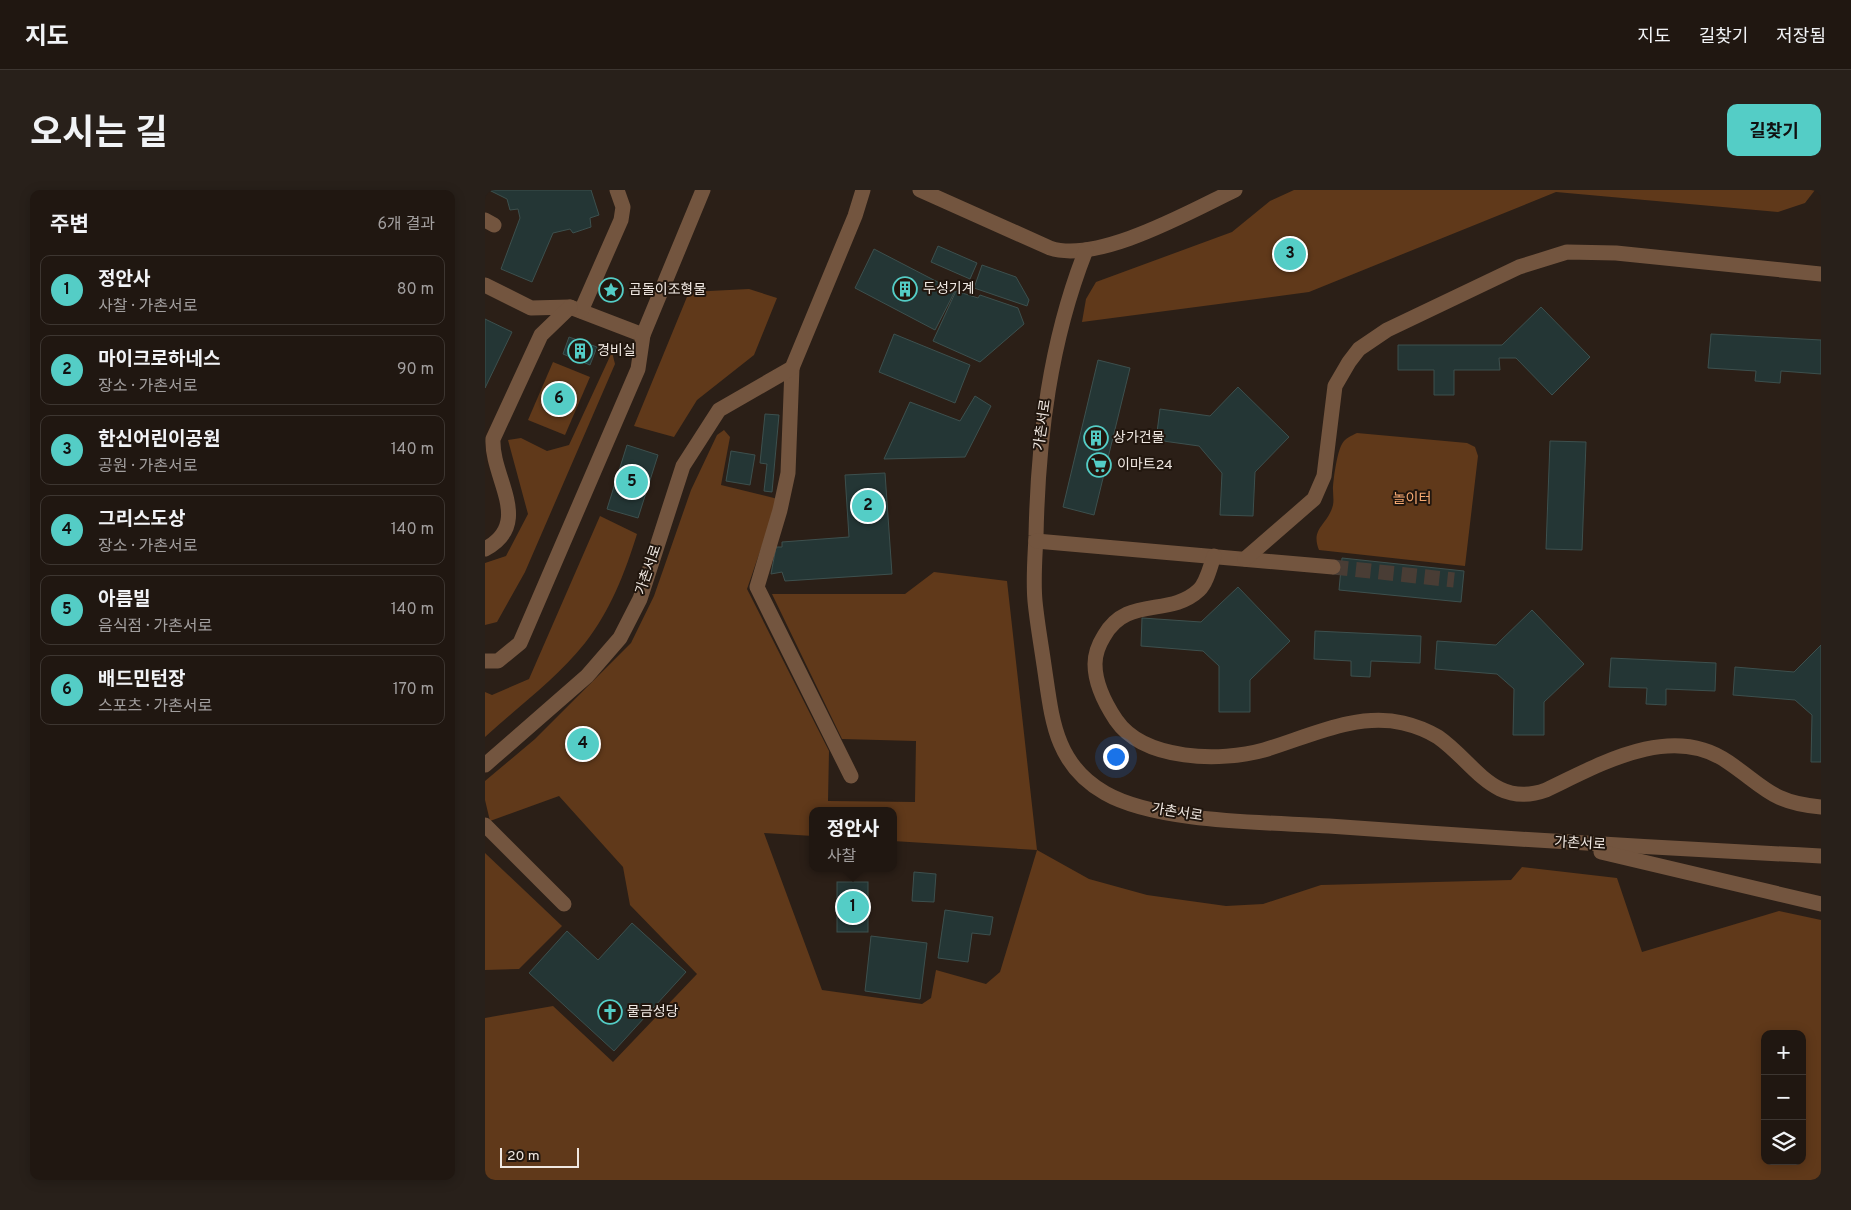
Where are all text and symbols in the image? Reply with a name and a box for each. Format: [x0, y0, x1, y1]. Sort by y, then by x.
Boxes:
text: 지도 [25, 23, 69, 53]
text: 지도 [1638, 26, 1671, 49]
text: 길찾기 [1699, 26, 1748, 49]
text: 저장됨 [1776, 26, 1826, 49]
button: 길찾기 [1727, 104, 1821, 156]
text: 오시는 길 [30, 113, 168, 157]
text: 주변 [50, 212, 89, 239]
text: 6개 결과 [378, 215, 435, 235]
pin: 3 [1274, 235, 1306, 273]
text: 정안사 [98, 268, 150, 292]
building icon: 두성기계 [892, 276, 918, 302]
place icon: 곰돌이조형물 [598, 277, 624, 303]
text: 1 [64, 280, 70, 300]
text: 80 m [397, 280, 434, 300]
place label: 두성기계 [923, 281, 975, 298]
place label: 곰돌이조형물 [629, 282, 706, 299]
text: 사찰 · 가촌서로 [98, 297, 197, 317]
building icon: 경비실 [567, 338, 593, 364]
place label: 경비실 [597, 343, 636, 360]
text: 마이크로하네스 [98, 348, 220, 372]
text: 2 [62, 360, 72, 380]
text: 90 m [397, 360, 434, 380]
text: 장소 · 가촌서로 [98, 377, 197, 397]
pin: 6 [543, 380, 575, 418]
street label: 가촌서로 [1031, 398, 1055, 452]
building icon: 상가건물 [1083, 425, 1109, 451]
text: 한신어린이공원 [98, 428, 220, 452]
place label: 상가건물 [1113, 430, 1165, 447]
text: 3 [62, 440, 72, 460]
text: 140 m [391, 440, 434, 460]
supermarket icon: 이마트24 [1086, 452, 1112, 478]
text: 공원 · 가촌서로 [98, 457, 197, 477]
place label: 이마트24 [1117, 457, 1173, 474]
pin: 5 [616, 463, 648, 501]
pin: 2 [852, 487, 884, 525]
park label: 놀이터 [1393, 491, 1431, 508]
text: 그리스도상 [98, 508, 185, 532]
text: 4 [62, 520, 72, 540]
text: 140 m [391, 520, 434, 540]
text: 장소 · 가촌서로 [98, 537, 197, 557]
street label: 가촌서로 [633, 543, 665, 597]
text: 아름빌 [98, 588, 150, 612]
text: 5 [62, 600, 72, 620]
text: 140 m [391, 600, 434, 620]
text: 음식점 · 가촌서로 [98, 617, 212, 637]
text: 배드민턴장 [98, 668, 185, 692]
text: 6 [62, 680, 72, 700]
text: 170 m [393, 680, 434, 700]
text: 스포츠 · 가촌서로 [98, 697, 212, 717]
pin: 4 [567, 725, 599, 763]
your location [1103, 744, 1129, 770]
street label: 가촌서로 [1150, 801, 1204, 825]
popup [809, 807, 897, 872]
text: 정안사 [827, 818, 879, 842]
street label: 가촌서로 [1554, 834, 1606, 854]
text: 사찰 [827, 847, 856, 867]
pin: 1 [837, 888, 869, 926]
church icon: 물금성당 [597, 999, 623, 1025]
place label: 물금성당 [627, 1004, 679, 1021]
map controls [1761, 1030, 1806, 1165]
button: + [1761, 1030, 1806, 1075]
button: − [1761, 1075, 1806, 1120]
button: layers [1761, 1120, 1806, 1165]
scale bar [500, 1145, 579, 1168]
text: 20 m [507, 1148, 540, 1165]

